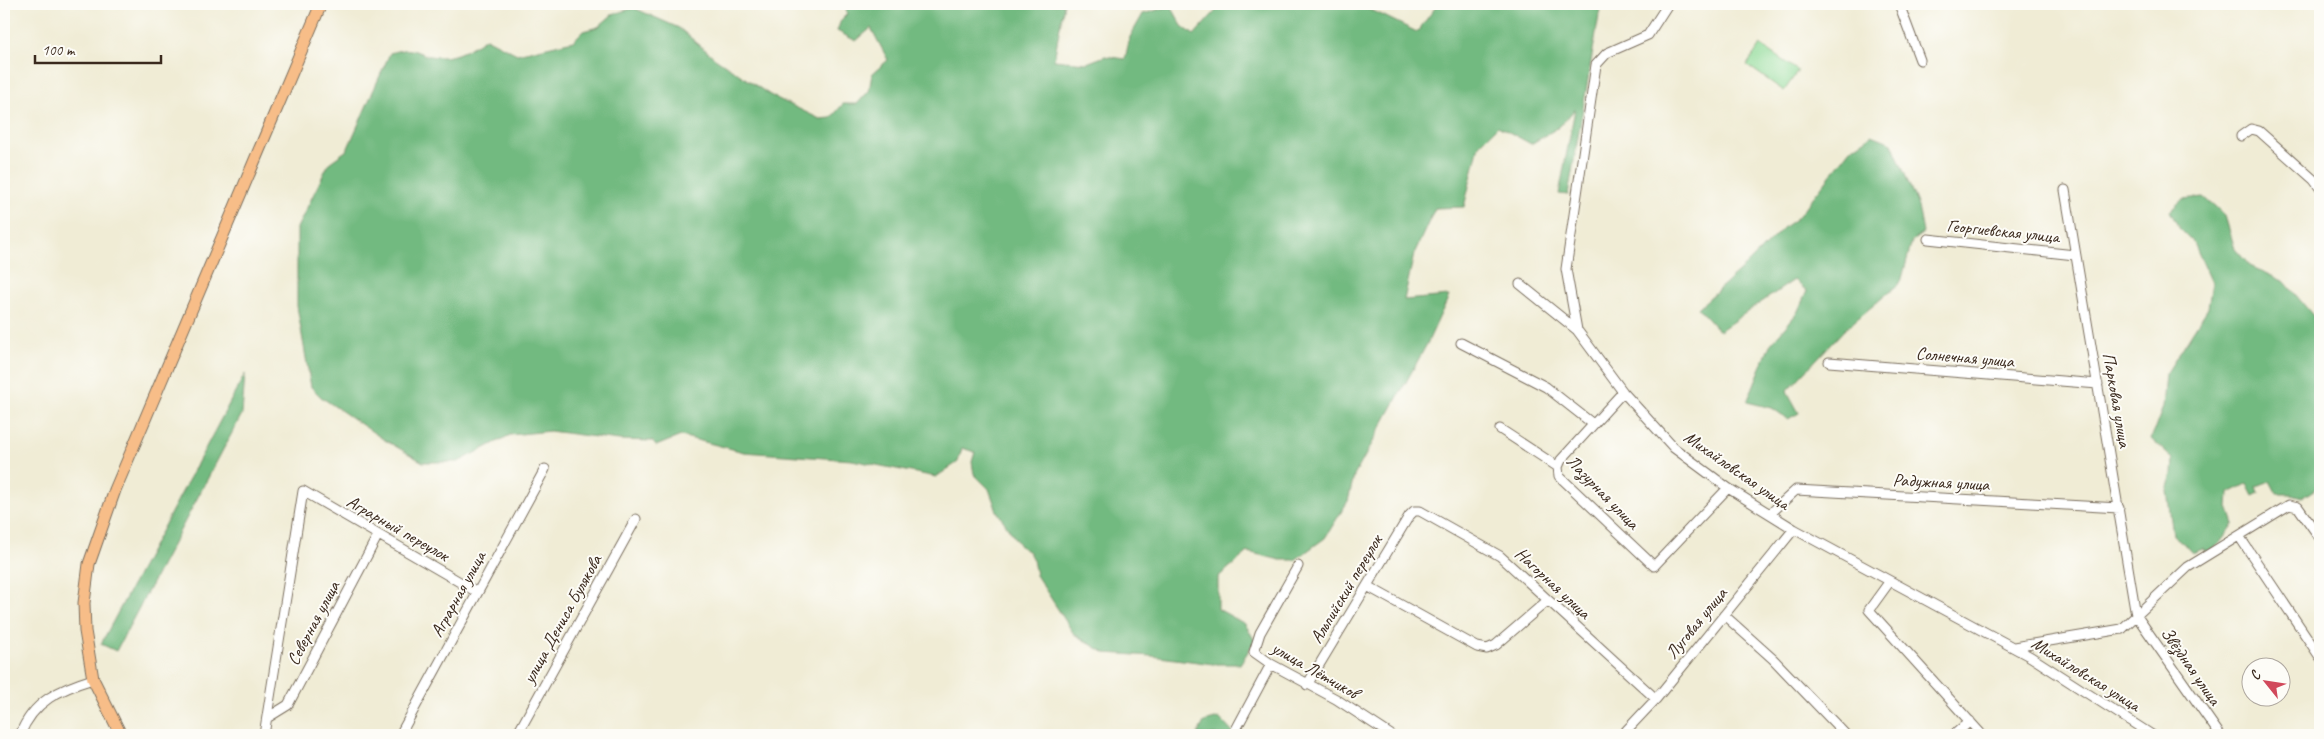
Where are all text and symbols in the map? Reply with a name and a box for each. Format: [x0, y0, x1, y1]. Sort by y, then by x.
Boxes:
scale bar [35, 32, 161, 64]
text: 100 m [42, 41, 76, 60]
street label: Георгиевская улица [1946, 214, 2062, 248]
street label: Солнечная улица [1915, 342, 2016, 372]
street label: Парковая улица [2098, 351, 2136, 450]
street label: Михайловская улица [1680, 425, 1795, 515]
street label: Лазурная улица [1561, 450, 1645, 535]
street label: Радужная улица [1892, 468, 1991, 496]
street label: Аграрный переулок [343, 490, 455, 567]
street label: Альпийский переулок [1305, 529, 1388, 647]
street label: Нагорная улица [1511, 542, 1596, 624]
street label: Аграрная улица [425, 546, 491, 641]
street label: улица Дениса Булякова [517, 550, 607, 688]
street label: Северная улица [282, 576, 345, 669]
street label: Луговая улица [1661, 582, 1732, 663]
street label: Звёздная улица [2155, 623, 2227, 711]
street label: Михайловская улица [2028, 632, 2146, 717]
street label: улица Лётчиков [1267, 636, 1366, 706]
north arrow [2242, 656, 2292, 706]
text: С [2246, 667, 2265, 683]

